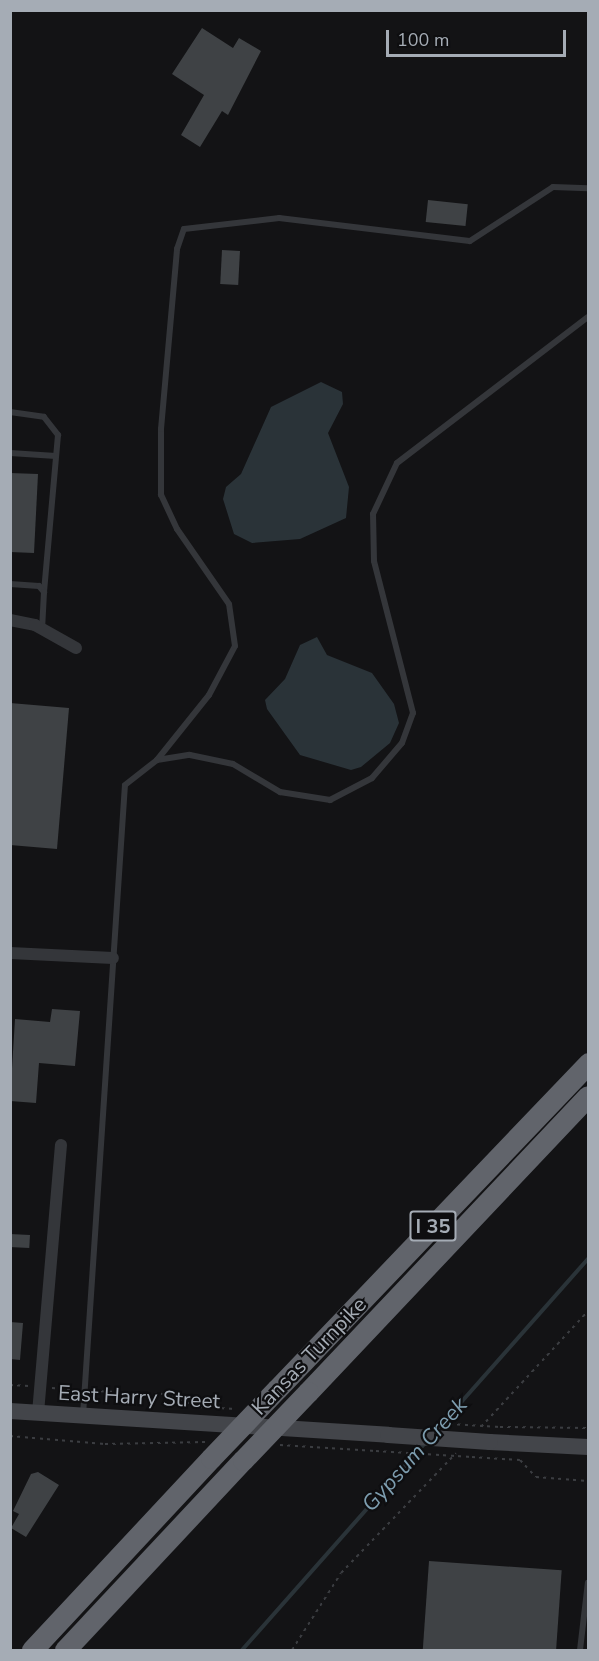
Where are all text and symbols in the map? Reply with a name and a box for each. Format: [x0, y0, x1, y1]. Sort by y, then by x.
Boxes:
scale bar [389, 18, 569, 56]
text: 100 m [397, 28, 449, 52]
road number: I 35 [409, 1209, 457, 1243]
street label: Kansas Turnpike [247, 1292, 371, 1420]
street label: East Harry Street [57, 1380, 221, 1414]
water label: Gypsum Creek [357, 1392, 473, 1518]

